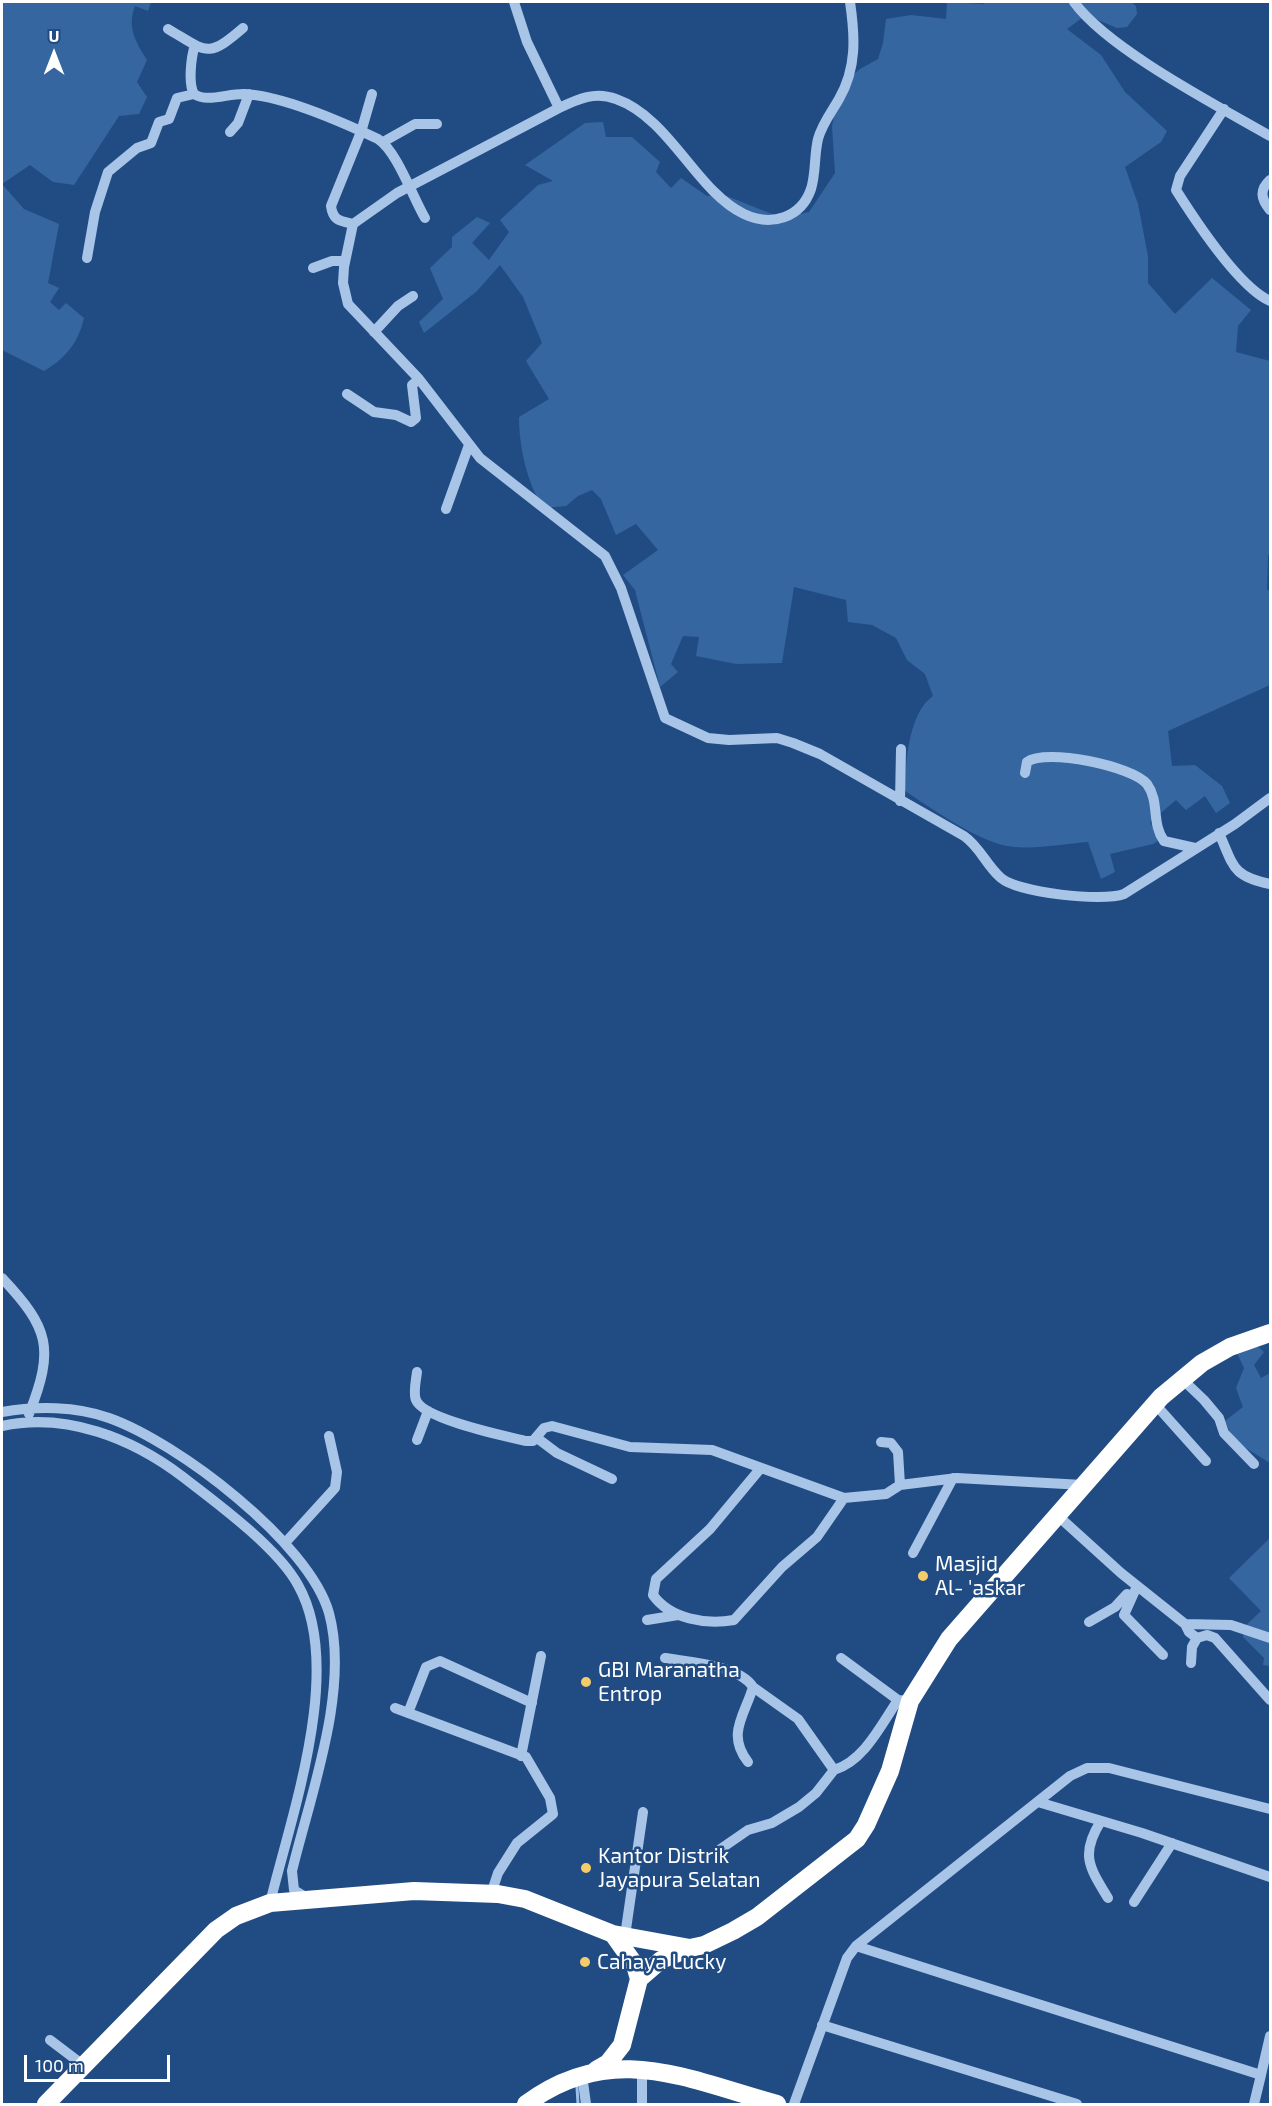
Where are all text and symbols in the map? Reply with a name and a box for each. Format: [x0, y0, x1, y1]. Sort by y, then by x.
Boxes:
north arrow [24, 24, 84, 84]
text: U [49, 26, 59, 45]
place label: Masjid Al- 'askar [935, 1551, 1025, 1601]
marker: Masjid Al- 'askar [916, 1569, 930, 1583]
place label: GBI Maranatha Entrop [598, 1657, 740, 1707]
marker: GBI Maranatha Entrop [579, 1675, 593, 1689]
place label: Kantor Distrik Jayapura Selatan [598, 1843, 761, 1893]
marker: Kantor Distrik Jayapura Selatan [579, 1861, 593, 1875]
place label: Cahaya Lucky [597, 1949, 726, 1975]
marker: Cahaya Lucky [578, 1955, 592, 1969]
scale bar [27, 2043, 172, 2081]
text: 100 m [35, 2054, 84, 2076]

